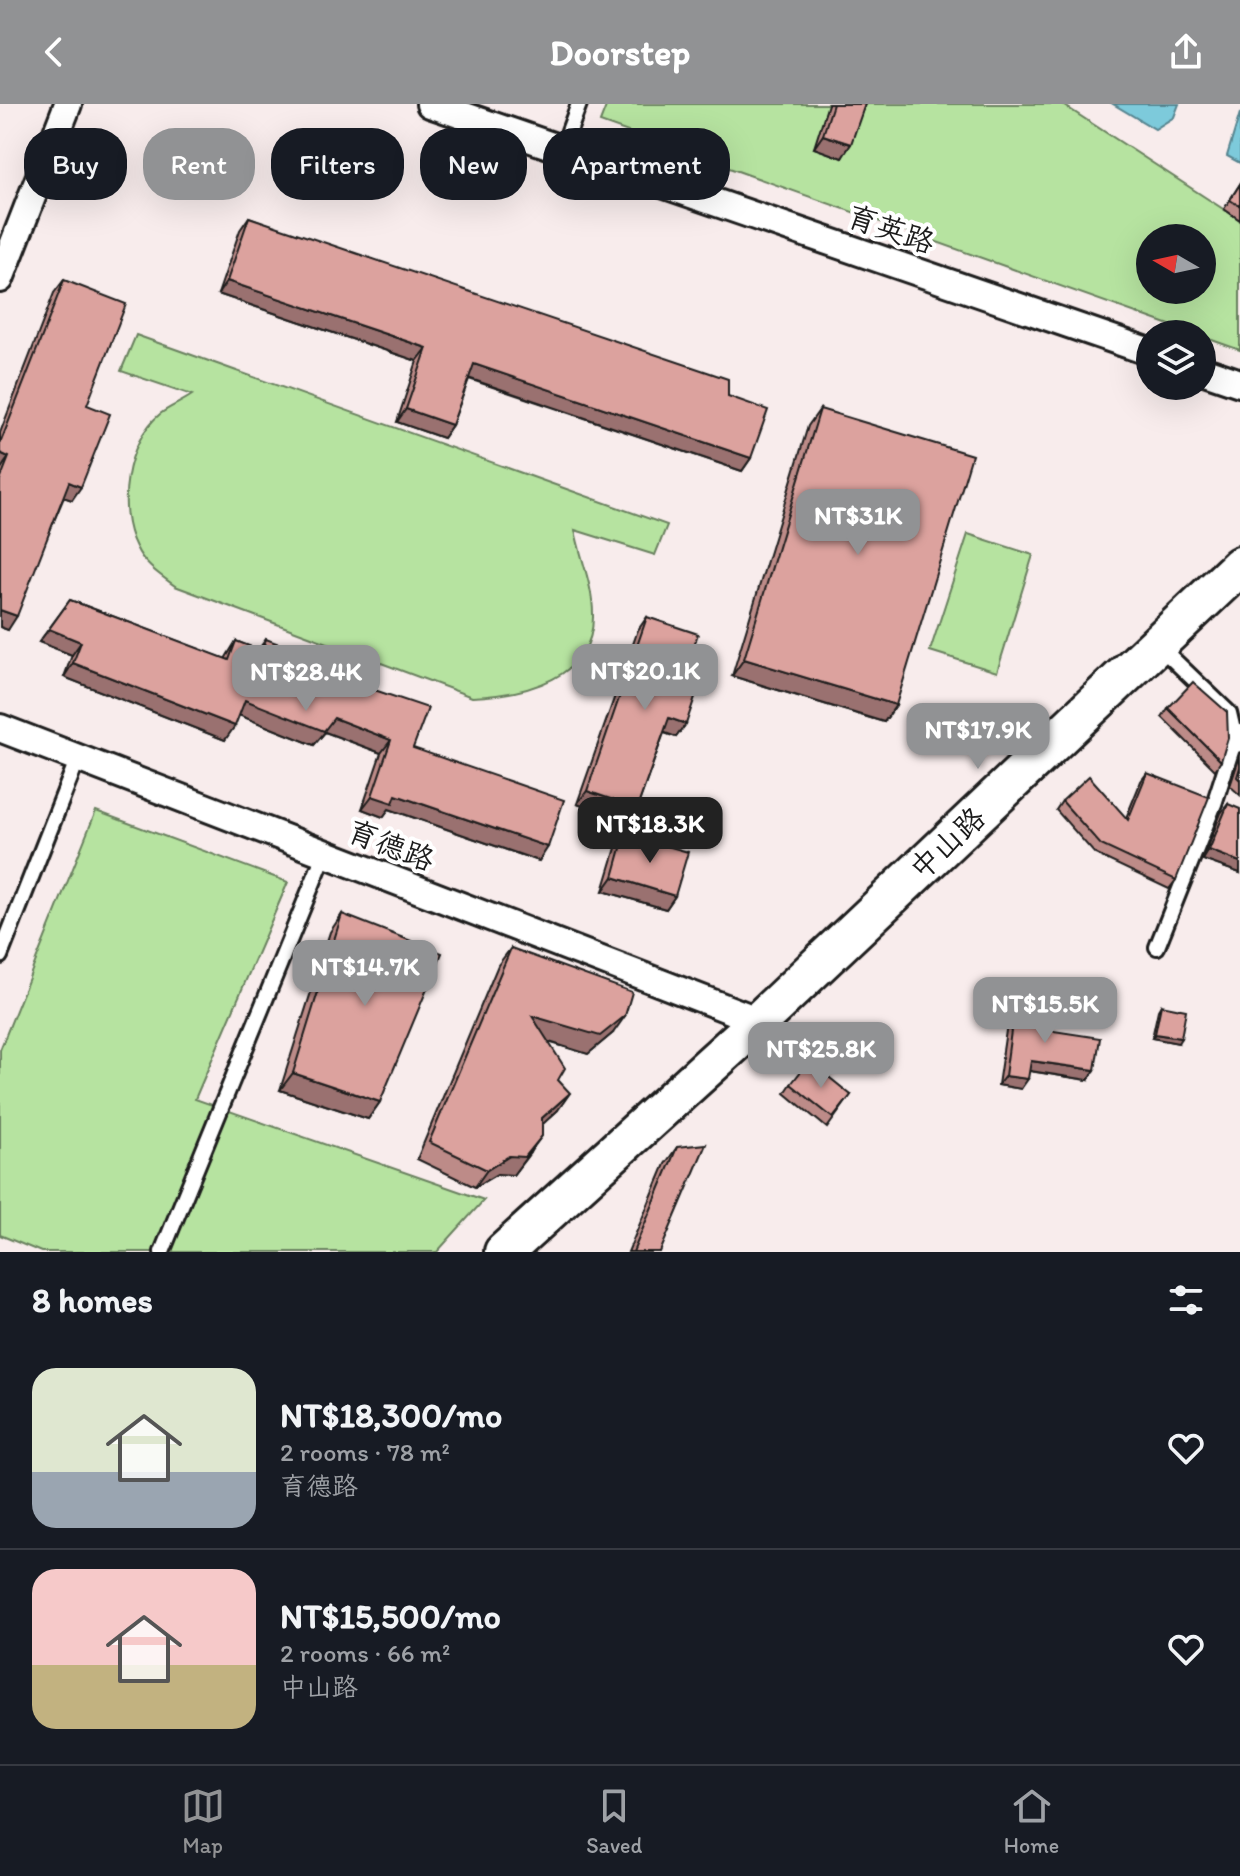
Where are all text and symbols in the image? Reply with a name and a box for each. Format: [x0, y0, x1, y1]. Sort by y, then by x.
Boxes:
icon: back [32, 30, 76, 74]
icon: share [1164, 30, 1208, 74]
text: Doorstep [550, 31, 690, 74]
chip: Buy [24, 128, 127, 200]
chip: Rent [143, 128, 255, 200]
chip: Filters [271, 128, 404, 200]
chip: New [420, 128, 527, 200]
chip: Apartment [543, 128, 730, 200]
street label: 育英路 [842, 197, 940, 261]
north arrow [1136, 224, 1216, 304]
map controls [1136, 224, 1216, 400]
button: layers [1136, 320, 1216, 400]
pin: NT$31K [793, 489, 923, 557]
text: NT$31K [814, 499, 902, 531]
pin: NT$20.1K [562, 644, 728, 712]
pin: NT$28.4K [223, 645, 389, 713]
text: NT$20.1K [590, 654, 700, 686]
text: NT$28.4K [250, 655, 362, 687]
pin: NT$17.9K [895, 703, 1061, 771]
text: NT$17.9K [925, 713, 1031, 745]
pin: NT$18.3K [567, 797, 733, 865]
street label: 中山路 [901, 799, 993, 887]
text: NT$18.3K [596, 807, 704, 839]
street label: 育德路 [342, 812, 440, 878]
pin: NT$14.7K [282, 940, 448, 1008]
text: NT$14.7K [311, 950, 419, 982]
pin: NT$15.5K [962, 977, 1128, 1045]
text: NT$15.5K [991, 987, 1099, 1019]
pin: NT$25.8K [738, 1022, 904, 1090]
text: NT$25.8K [766, 1032, 876, 1064]
icon: filters [1164, 1278, 1208, 1322]
text: 8 homes [32, 1280, 153, 1321]
text: NT$18,300/mo [280, 1395, 502, 1436]
icon: home [96, 1400, 192, 1496]
icon: heart [1164, 1426, 1208, 1470]
text: 2 rooms · 78 m² [280, 1436, 450, 1468]
text: 育德路 [280, 1470, 358, 1502]
text: NT$15,500/mo [280, 1596, 501, 1637]
icon: home [96, 1601, 192, 1697]
icon: heart [1164, 1627, 1208, 1671]
text: 2 rooms · 66 m² [280, 1637, 450, 1669]
text: 中山路 [280, 1671, 358, 1703]
tab: Map [181, 1784, 225, 1859]
tab: Saved [586, 1784, 642, 1859]
tab: Home [1004, 1784, 1059, 1859]

